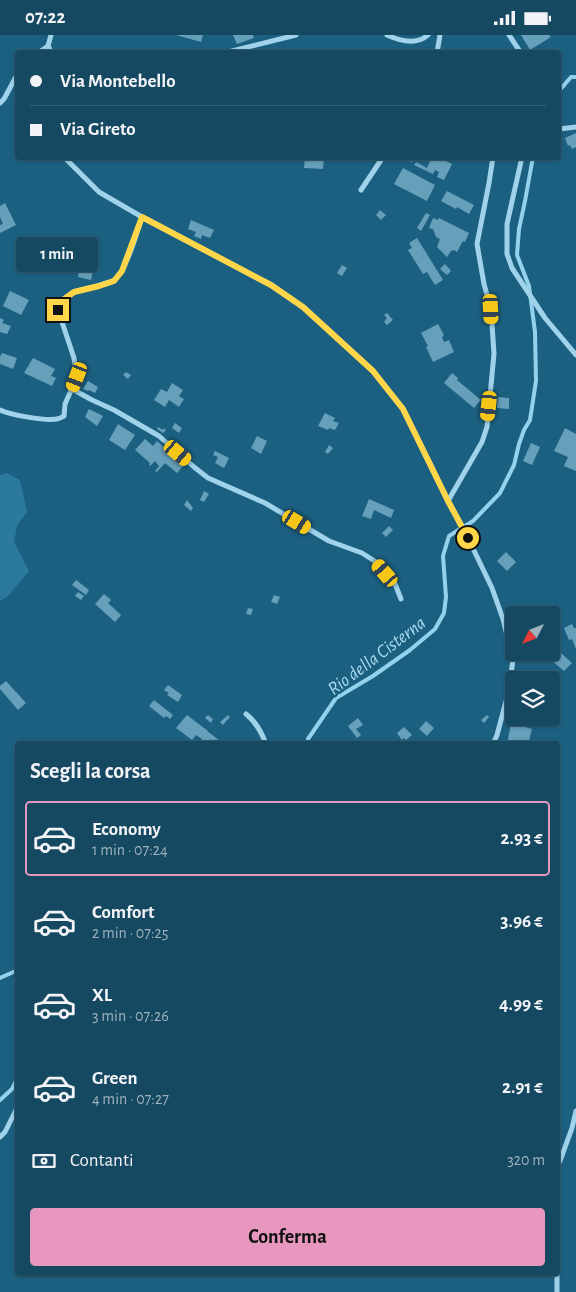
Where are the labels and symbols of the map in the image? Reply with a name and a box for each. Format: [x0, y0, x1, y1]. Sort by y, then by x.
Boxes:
callout: 1 min [17, 237, 99, 273]
car [482, 294, 499, 324]
route end [47, 299, 69, 321]
car [64, 360, 89, 394]
car [479, 390, 498, 422]
car [161, 438, 194, 468]
car [280, 508, 313, 536]
route start [457, 527, 479, 549]
car [369, 557, 400, 589]
north arrow [505, 606, 560, 661]
water label: Rio della Cisterna [324, 613, 429, 699]

